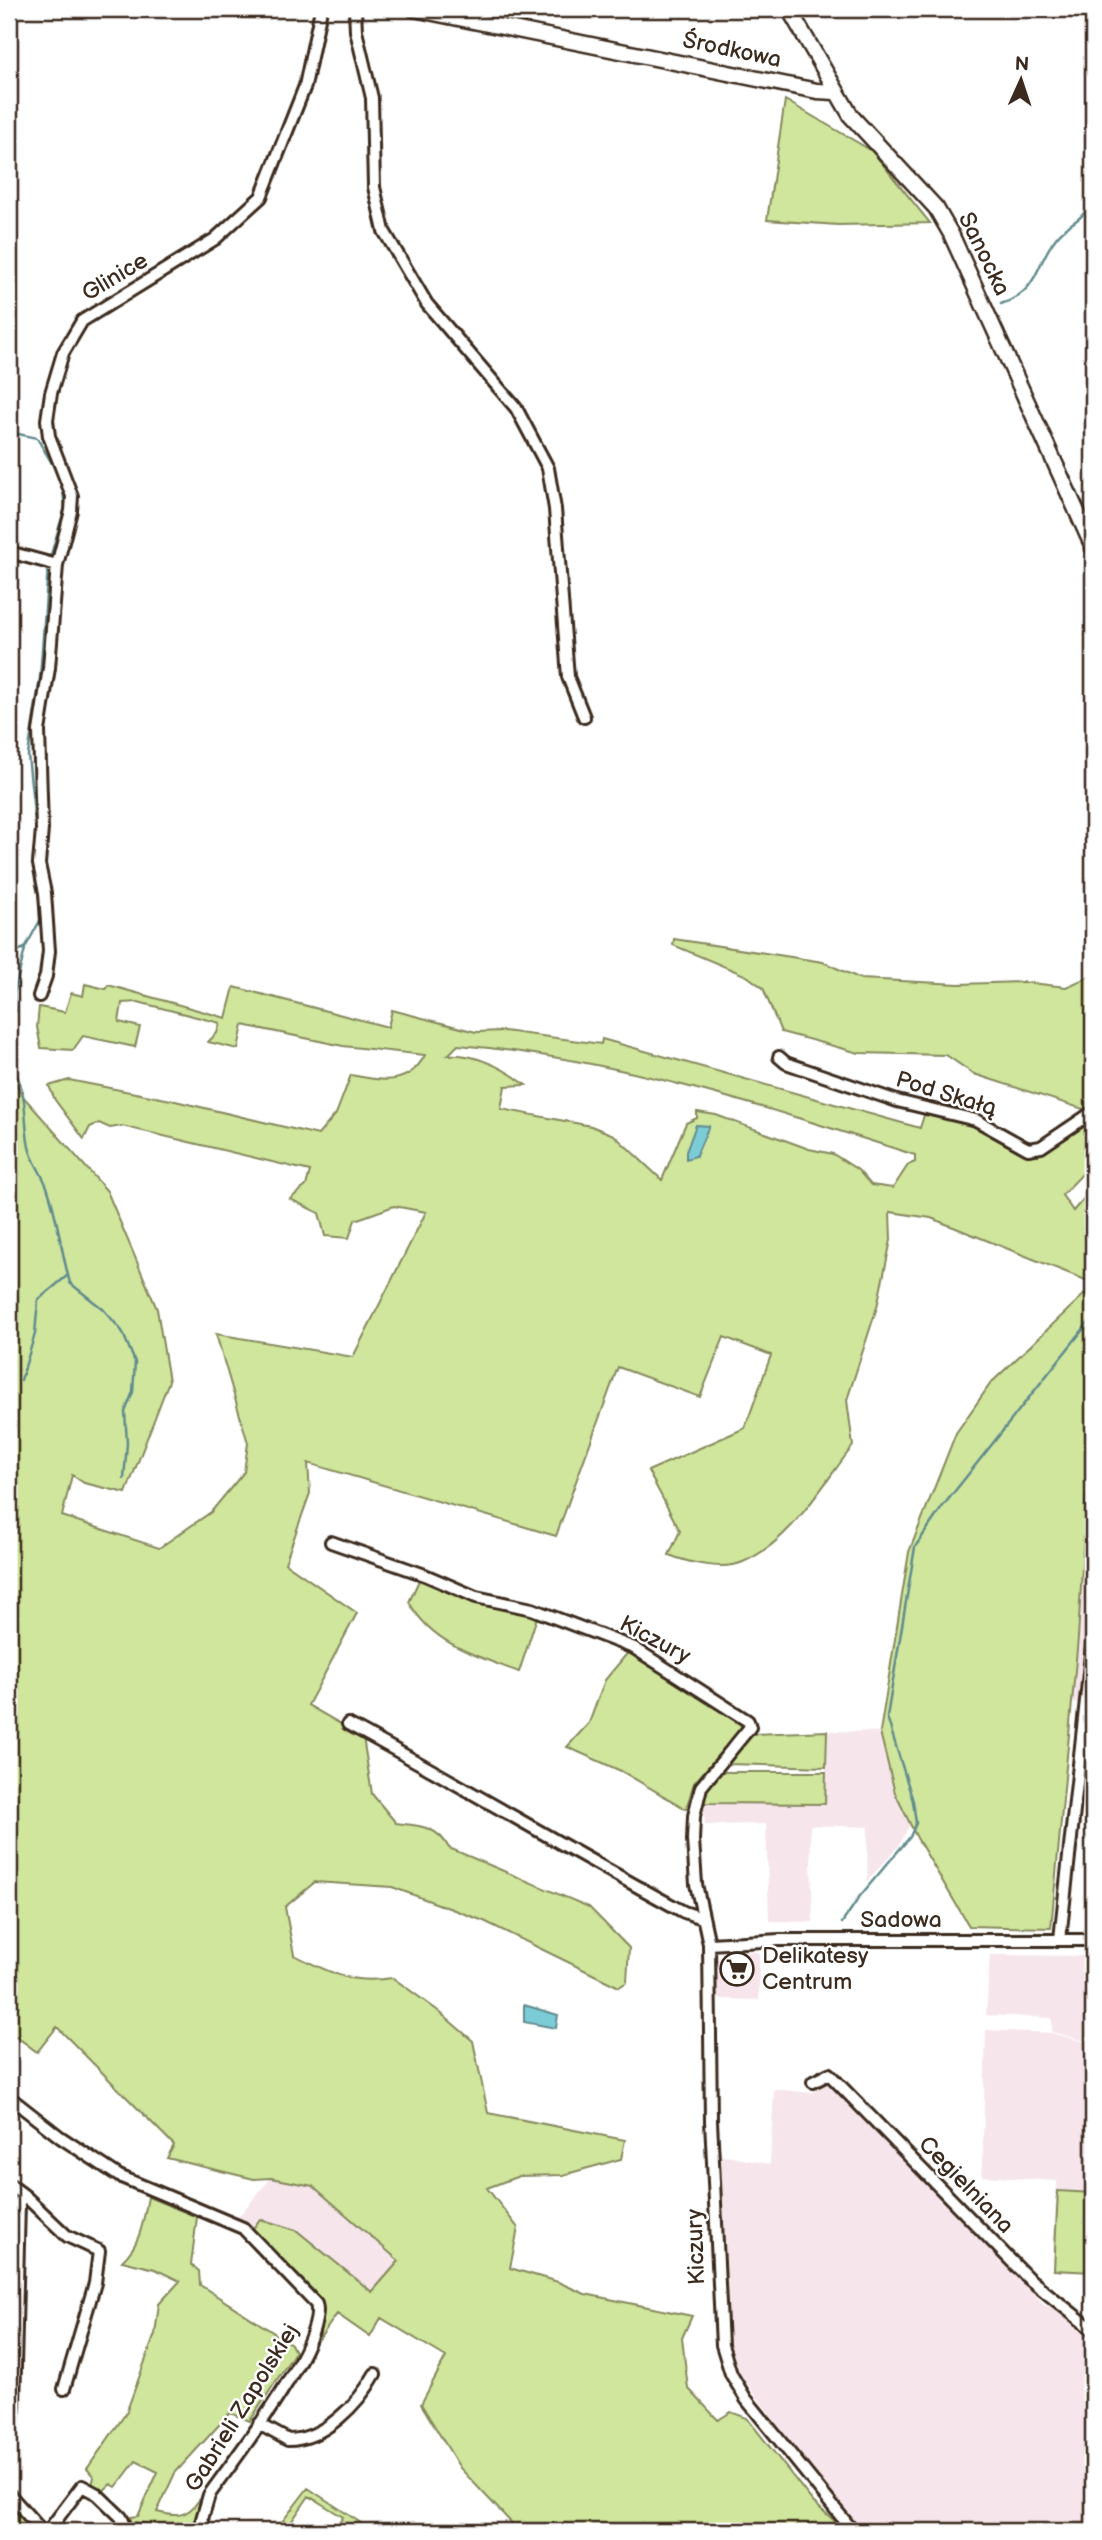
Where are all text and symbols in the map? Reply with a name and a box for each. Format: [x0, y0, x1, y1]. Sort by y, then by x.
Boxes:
street label: Środkowa [680, 26, 784, 74]
north arrow [986, 46, 1056, 116]
text: N [1014, 53, 1030, 76]
street label: Sanocka [952, 208, 1016, 300]
street label: Glinice [77, 246, 153, 308]
street label: Pod Skałą [892, 1065, 1000, 1123]
street label: Kiczury [615, 1610, 696, 1671]
street label: Sadowa [860, 1906, 942, 1934]
place label: Delikatesy Centrum [762, 1942, 869, 1996]
supermarket icon: Delikatesy Centrum [718, 1950, 756, 1988]
street label: Cegielniana [913, 2130, 1019, 2240]
street label: Kiczury [681, 2208, 711, 2286]
street label: Gabrieli Zapolskiej [179, 2319, 305, 2497]

